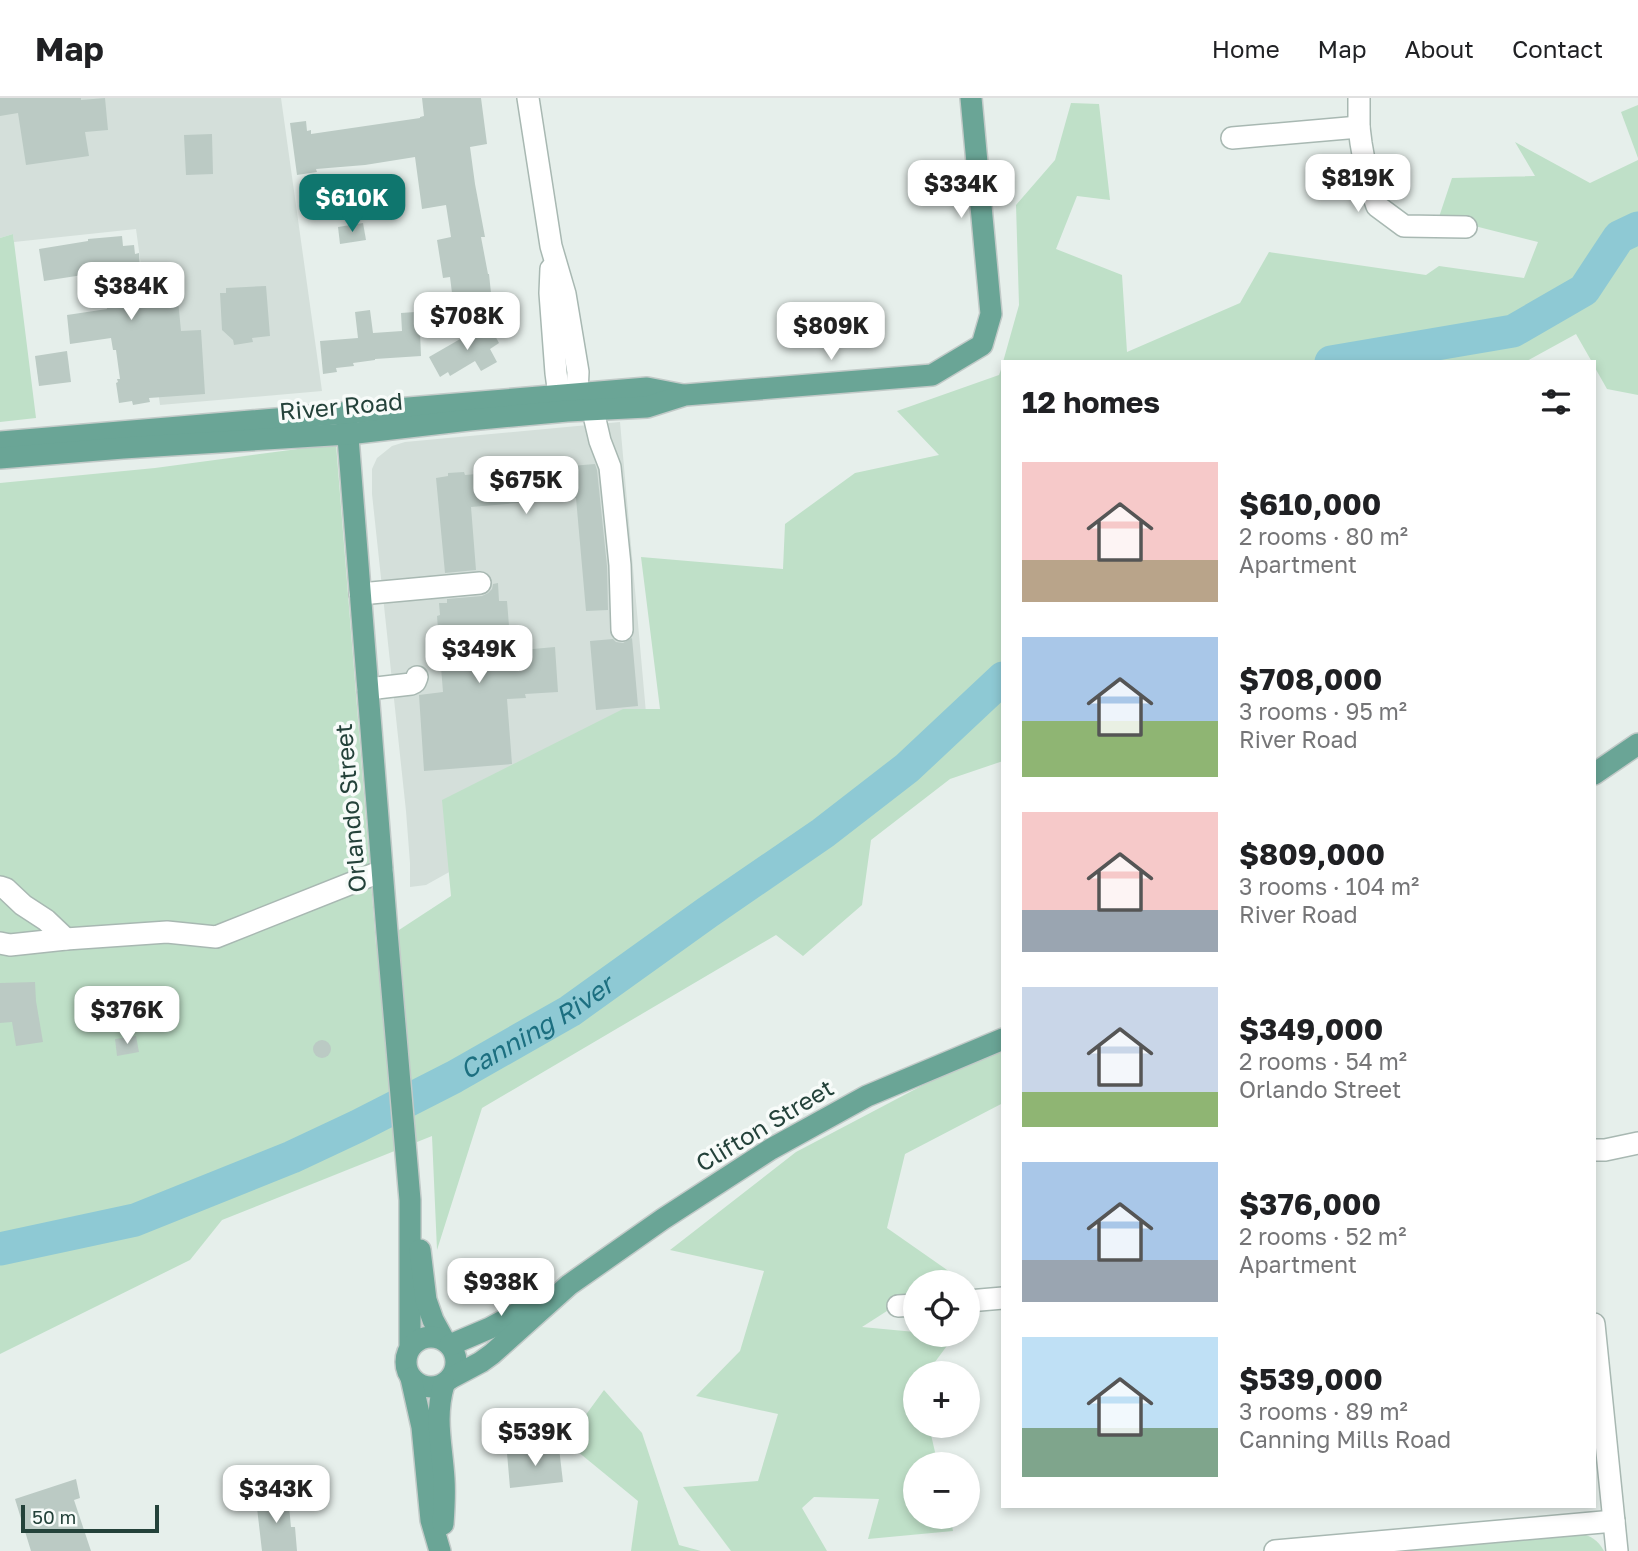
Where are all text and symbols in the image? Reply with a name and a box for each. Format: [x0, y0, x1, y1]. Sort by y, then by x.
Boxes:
text: Map [35, 29, 104, 68]
text: Home [1212, 34, 1280, 63]
text: Map [1318, 34, 1367, 63]
text: About [1405, 34, 1474, 63]
text: Contact [1512, 34, 1603, 63]
pin: $819K [1309, 155, 1407, 214]
pin: $334K [912, 160, 1010, 220]
text: $819K [1321, 163, 1395, 191]
text: $334K [924, 169, 998, 197]
pin: $610K [303, 174, 401, 234]
text: $610K [315, 183, 389, 211]
pin: $384K [82, 262, 180, 322]
text: $384K [93, 271, 169, 299]
pin: $708K [418, 292, 516, 352]
text: $708K [430, 301, 504, 329]
pin: $809K [782, 302, 880, 362]
text: $809K [793, 311, 869, 339]
icon: filters [1537, 383, 1575, 421]
text: 12 homes [1022, 384, 1160, 420]
street label: River Road [278, 386, 404, 425]
pin: $675K [477, 456, 575, 516]
text: $675K [489, 465, 563, 493]
text: $610,000 [1239, 486, 1381, 522]
icon: home [1078, 490, 1162, 574]
text: 2 rooms · 80 m² [1239, 522, 1408, 550]
text: Apartment [1239, 550, 1357, 578]
pin: $349K [430, 626, 528, 685]
text: $349K [441, 634, 517, 662]
text: $708,000 [1239, 661, 1382, 697]
icon: home [1078, 665, 1162, 749]
text: 3 rooms · 95 m² [1239, 697, 1407, 725]
street label: Orlando Street [328, 723, 371, 894]
text: River Road [1239, 725, 1358, 753]
text: $809,000 [1239, 836, 1385, 872]
icon: home [1078, 840, 1162, 924]
text: 3 rooms · 104 m² [1239, 872, 1419, 900]
text: River Road [1239, 900, 1358, 928]
water label: Canning River [454, 967, 622, 1086]
pin: $376K [78, 986, 176, 1046]
text: $376K [90, 995, 164, 1023]
text: $349,000 [1239, 1011, 1383, 1047]
icon: home [1078, 1015, 1162, 1099]
text: 2 rooms · 54 m² [1239, 1047, 1407, 1075]
street label: Clifton Street [690, 1072, 838, 1177]
text: Orlando Street [1239, 1075, 1401, 1103]
text: $376,000 [1239, 1186, 1381, 1222]
icon: home [1078, 1190, 1162, 1274]
text: 2 rooms · 52 m² [1239, 1222, 1406, 1250]
text: Apartment [1239, 1250, 1357, 1278]
pin: $938K [452, 1258, 550, 1318]
text: $938K [463, 1267, 539, 1295]
map controls [903, 1270, 980, 1529]
button: locate [903, 1270, 980, 1347]
button: + [903, 1361, 980, 1438]
text: $539,000 [1239, 1361, 1383, 1397]
icon: home [1078, 1365, 1162, 1449]
text: 3 rooms · 89 m² [1239, 1397, 1408, 1425]
pin: $539K [486, 1408, 584, 1468]
text: $539K [498, 1417, 572, 1445]
text: Canning Mills Road [1239, 1425, 1451, 1453]
button: − [903, 1452, 980, 1529]
pin: $343K [227, 1466, 325, 1525]
text: $343K [239, 1474, 313, 1502]
scale bar [21, 1502, 159, 1534]
text: 50 m [32, 1505, 76, 1528]

